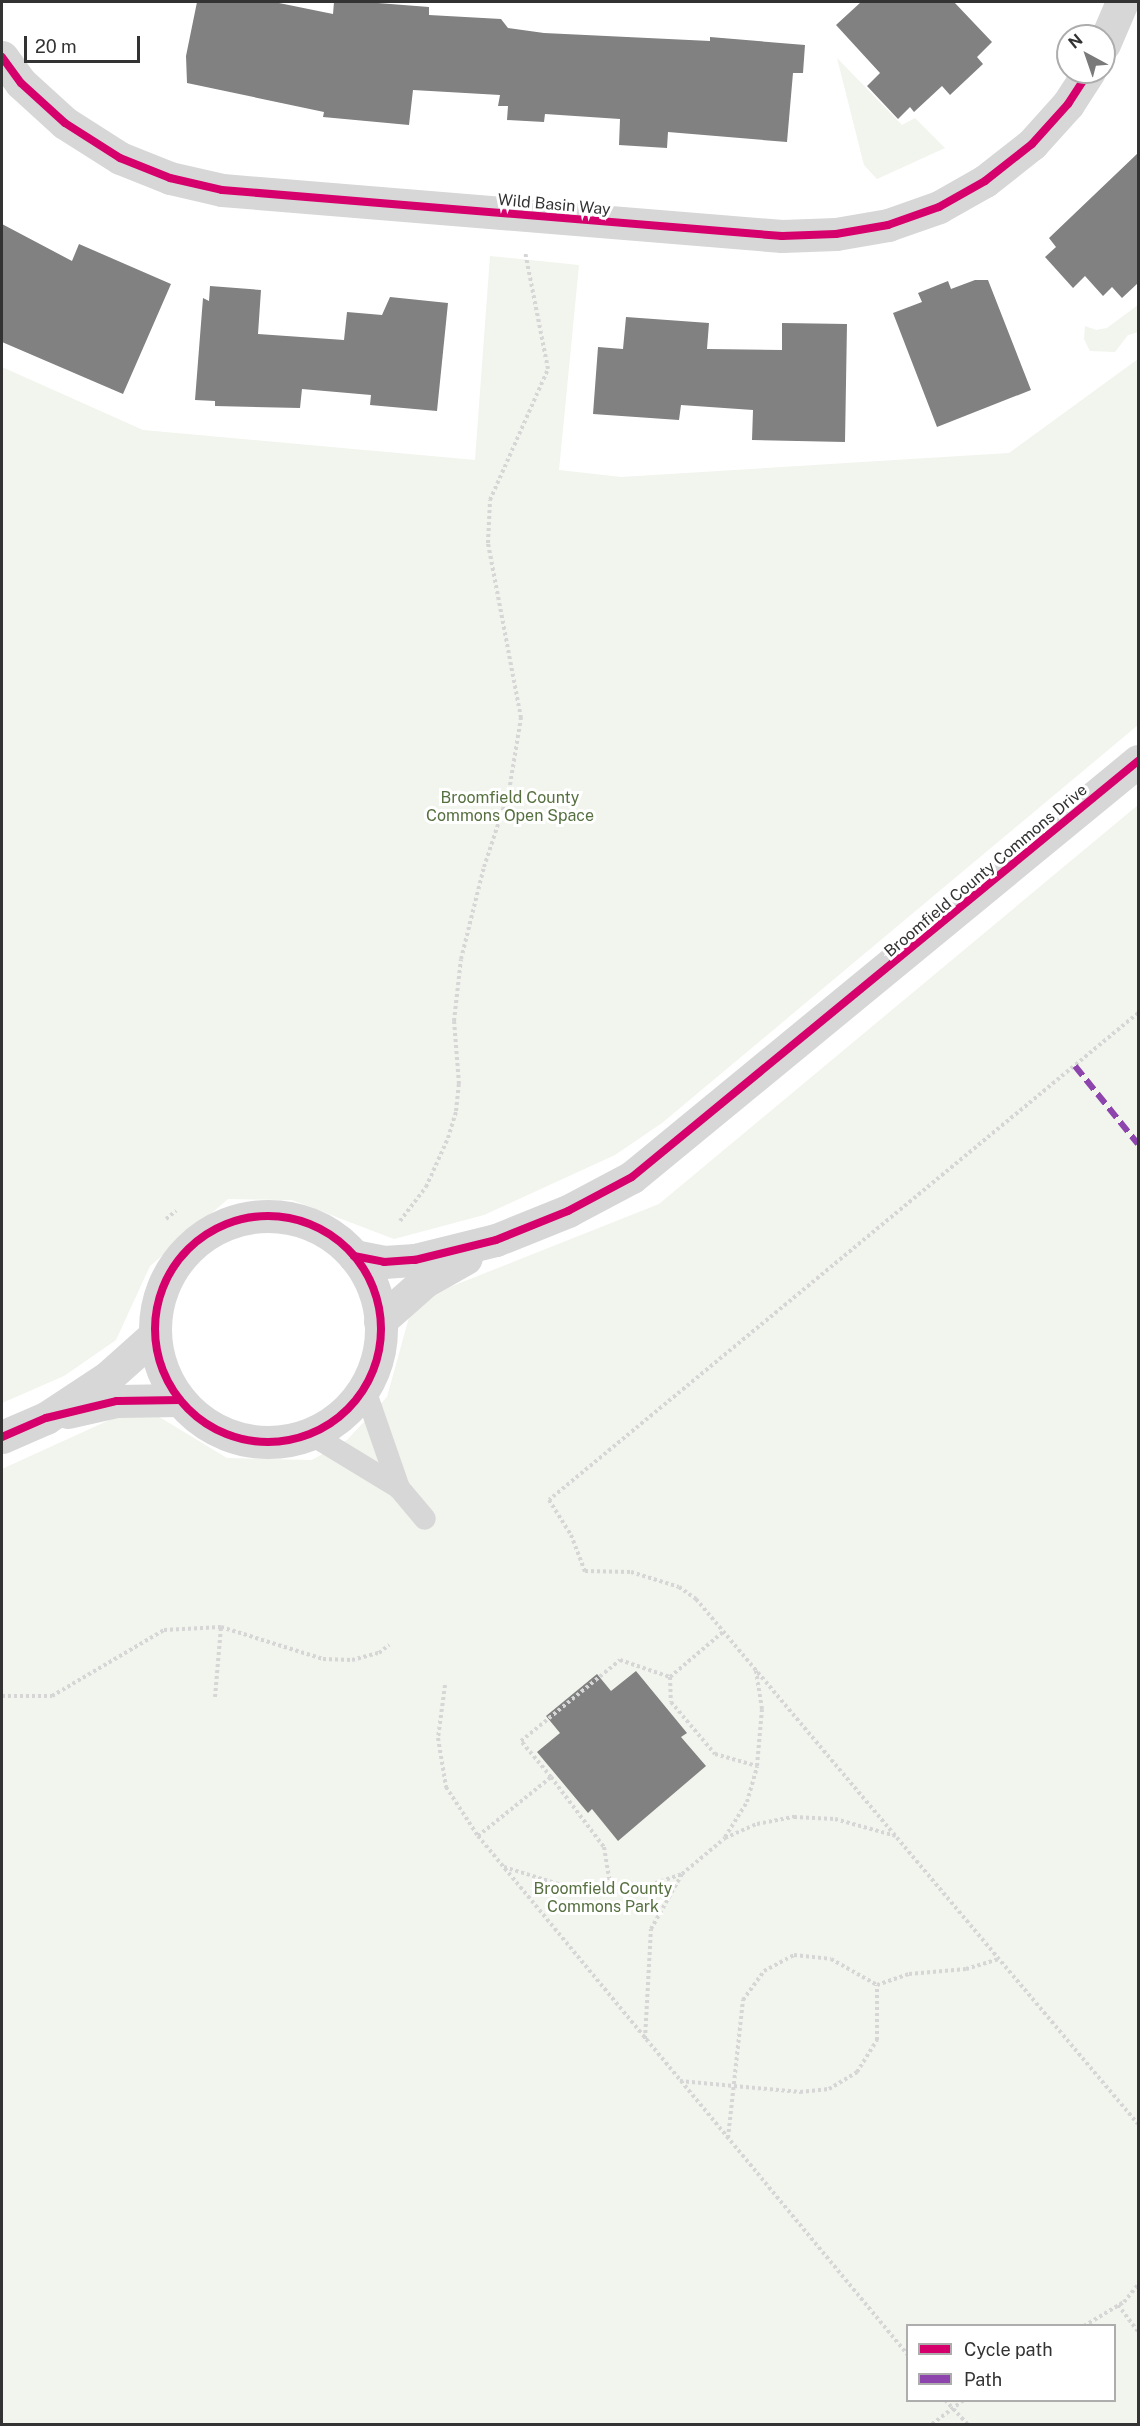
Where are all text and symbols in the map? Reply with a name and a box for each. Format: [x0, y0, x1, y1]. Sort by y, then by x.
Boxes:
scale bar [27, 24, 142, 62]
north arrow [1056, 24, 1116, 84]
text: N [1064, 30, 1086, 53]
text: 20 m [35, 36, 77, 57]
street label: Wild Basin Way [497, 190, 611, 220]
street label: Broomfield County Commons Drive [881, 780, 1091, 962]
park label: Broomfield County Commons Open Space [426, 788, 594, 826]
park label: Broomfield County Commons Park [534, 1879, 672, 1917]
legend [906, 2324, 1116, 2402]
text: Cycle path [964, 2339, 1053, 2360]
text: Path [964, 2369, 1002, 2390]

